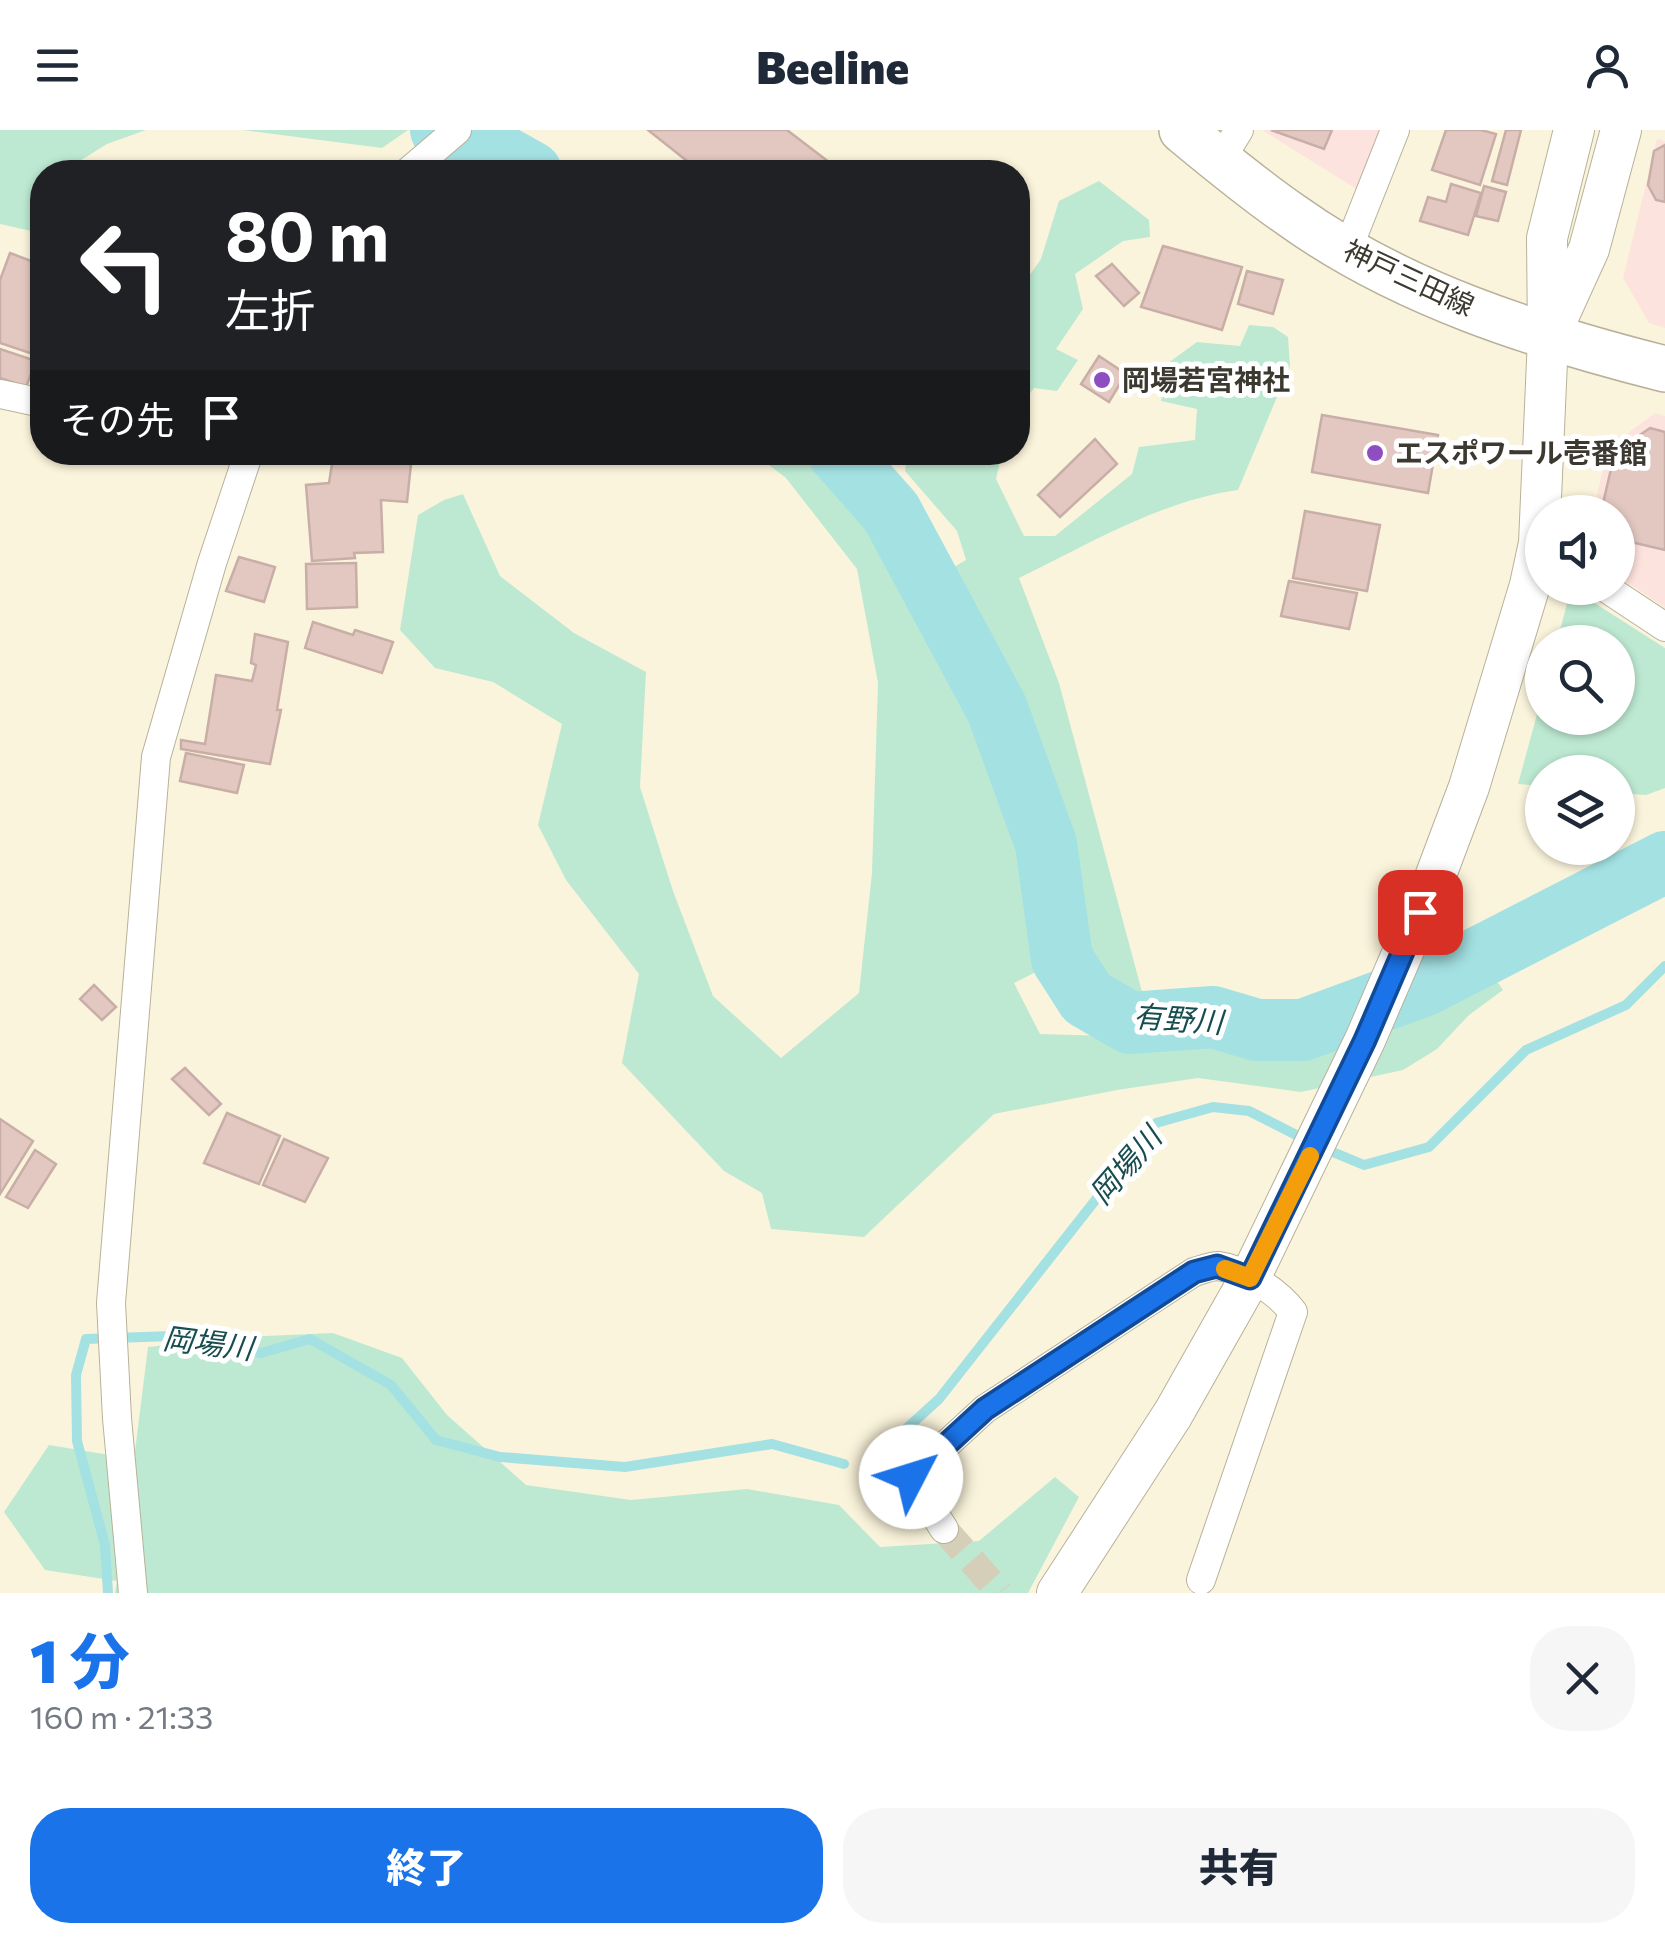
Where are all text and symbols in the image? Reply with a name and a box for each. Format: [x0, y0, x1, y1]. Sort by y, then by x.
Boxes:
icon: menu [30, 38, 85, 93]
text: Beeline [756, 38, 909, 93]
icon: person [1580, 38, 1635, 93]
text: 80 m [225, 190, 389, 275]
icon: left [60, 200, 190, 330]
street label: 神戸三田線 [1339, 232, 1480, 322]
text: 左折 [225, 281, 315, 336]
place label: 岡場若宮神社 [1122, 362, 1290, 396]
marker: 岡場若宮神社 [1091, 369, 1113, 391]
icon: arrive [194, 390, 249, 445]
text: その先 [60, 395, 174, 442]
place label: エスポワール壱番館 [1395, 435, 1647, 469]
marker: エスポワール壱番館 [1364, 442, 1386, 464]
map controls [1525, 495, 1635, 865]
button: sound [1525, 495, 1635, 605]
button: search [1525, 625, 1635, 735]
button: layers [1525, 755, 1635, 865]
pin [1378, 870, 1463, 955]
icon: arrive [1393, 885, 1448, 940]
water label: 有野川 [1132, 996, 1227, 1039]
water label: 岡場川 [1081, 1116, 1170, 1210]
water label: 岡場川 [161, 1318, 258, 1366]
position arrow [859, 1425, 963, 1529]
text: 1 分 [30, 1622, 129, 1695]
button: close [1530, 1626, 1635, 1731]
text: 160 m · 21:33 [30, 1696, 213, 1736]
button: 終了 [30, 1808, 823, 1923]
button: 共有 [843, 1808, 1635, 1923]

